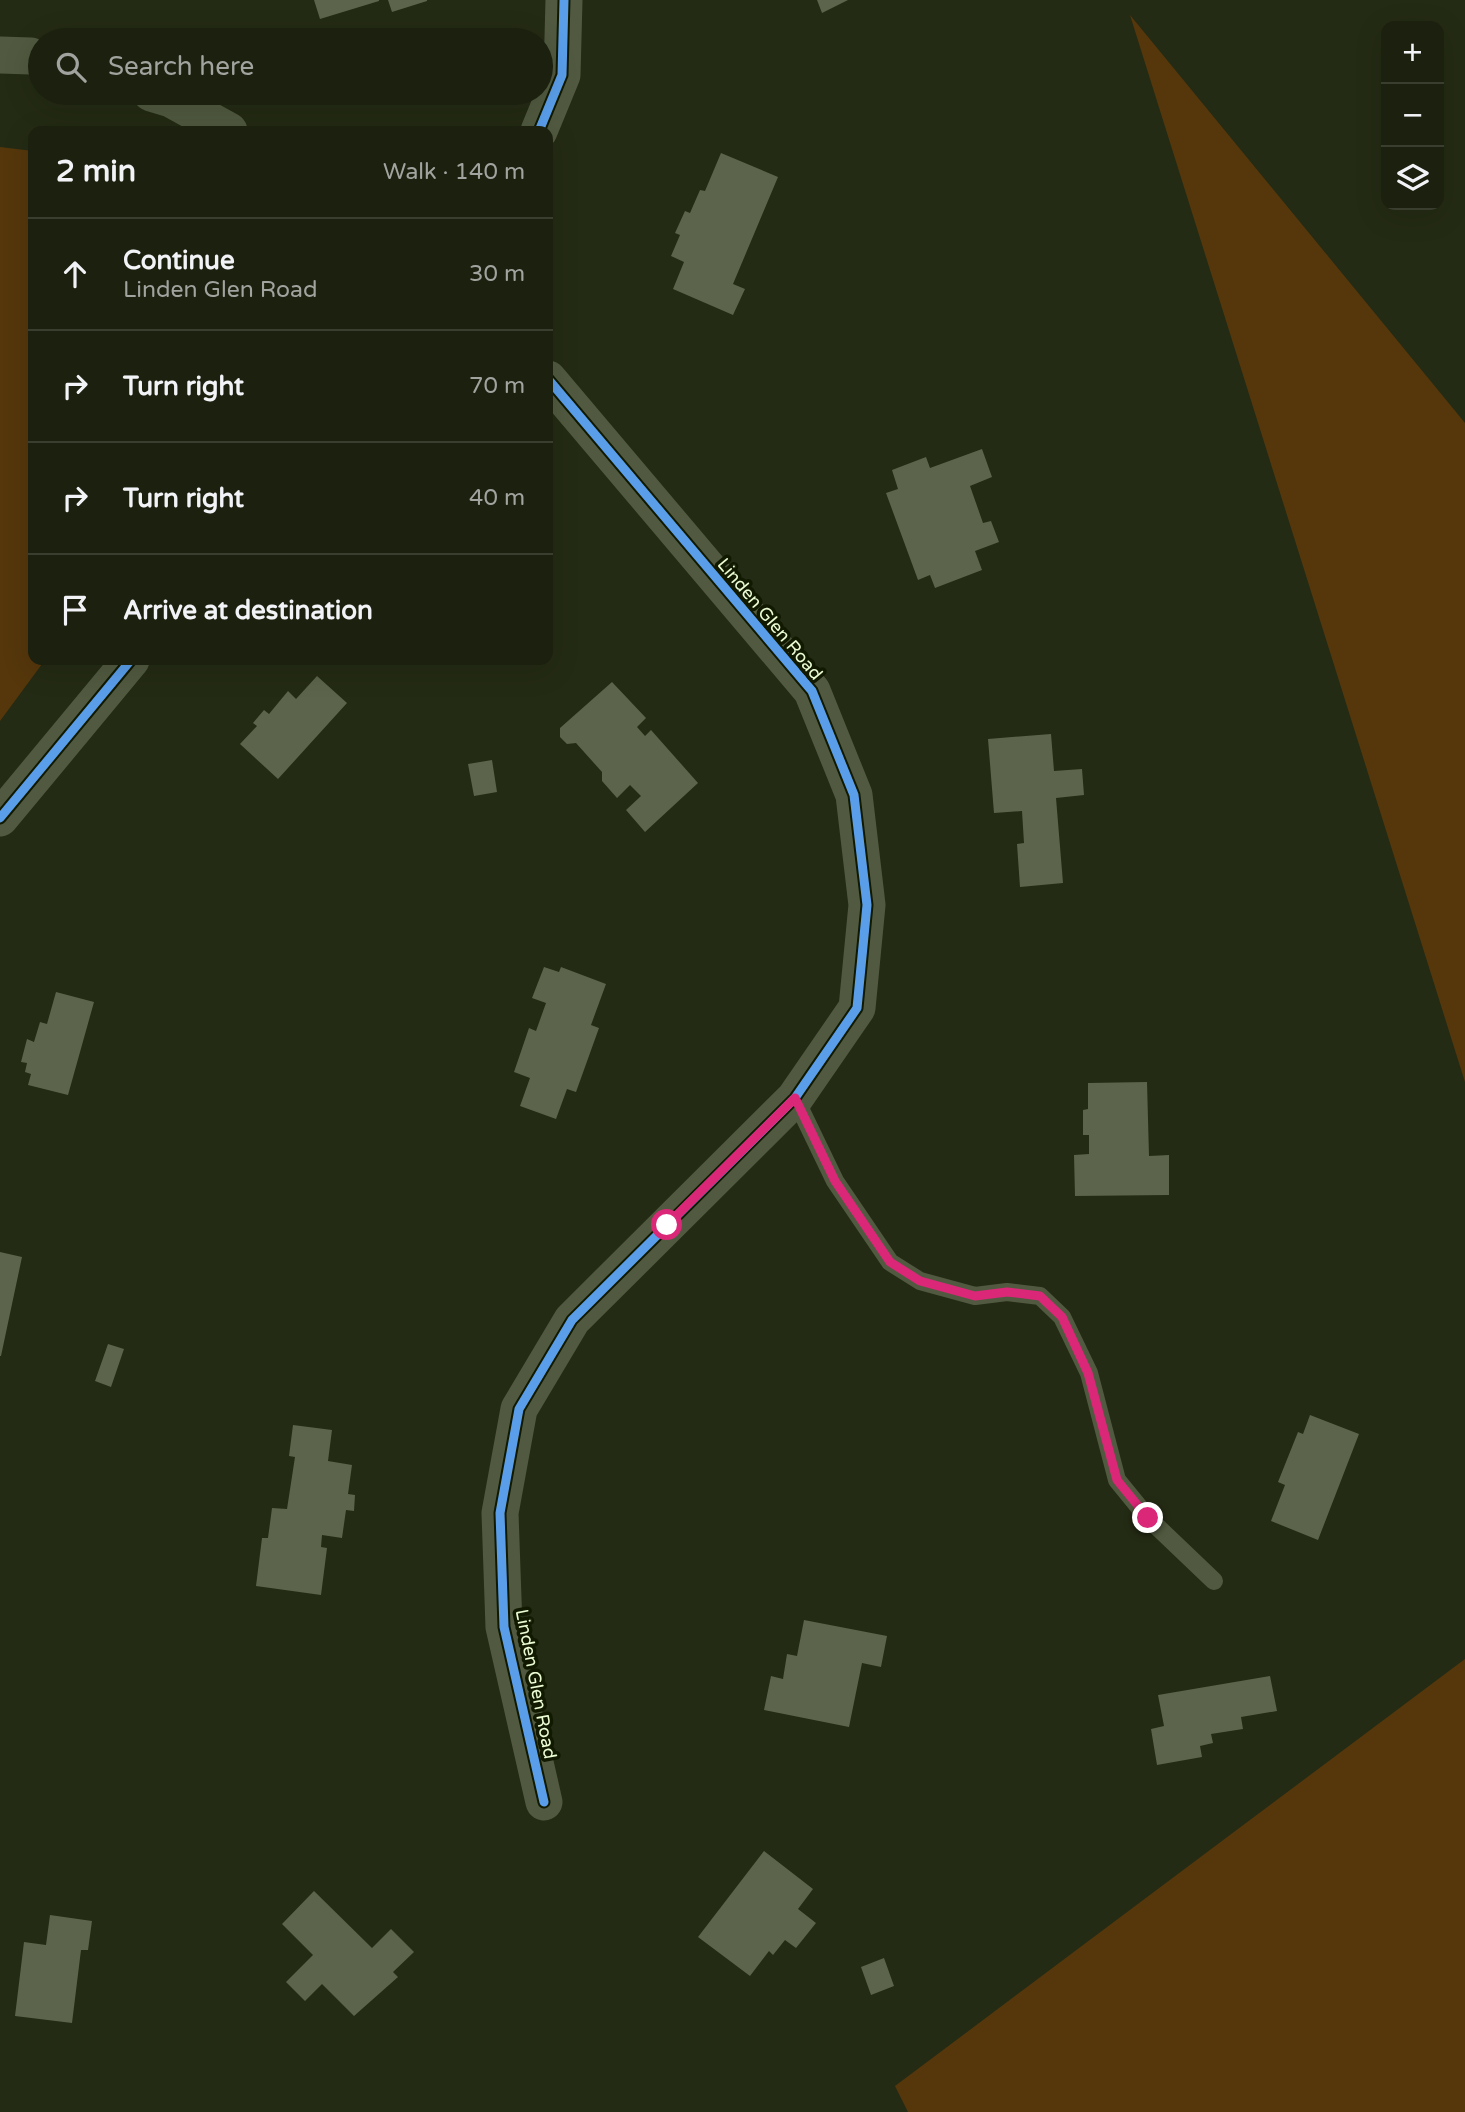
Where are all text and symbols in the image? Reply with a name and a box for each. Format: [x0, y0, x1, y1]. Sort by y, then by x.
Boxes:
map controls [1381, 21, 1444, 210]
button: + [1381, 21, 1444, 84]
search box [28, 28, 553, 105]
icon: search [52, 48, 90, 86]
text: Search here [108, 51, 254, 82]
button: − [1381, 84, 1444, 147]
button: layers [1381, 147, 1444, 210]
text: 2 min [56, 153, 136, 190]
text: Walk · 140 m [383, 158, 525, 186]
text: Continue [123, 245, 235, 276]
icon: ahead [56, 255, 94, 293]
text: 30 m [469, 260, 525, 288]
text: Linden Glen Road [123, 276, 317, 304]
icon: right [56, 367, 94, 405]
text: Turn right [123, 371, 244, 402]
text: 70 m [469, 372, 525, 400]
icon: right [56, 479, 94, 517]
text: Turn right [123, 483, 244, 514]
text: 40 m [469, 484, 525, 512]
street label: Linden Glen Road [713, 554, 827, 684]
icon: arrive [56, 591, 94, 629]
text: Arrive at destination [123, 595, 373, 626]
route start [651, 1209, 682, 1240]
route end [1132, 1502, 1163, 1533]
street label: Linden Glen Road [511, 1607, 561, 1761]

